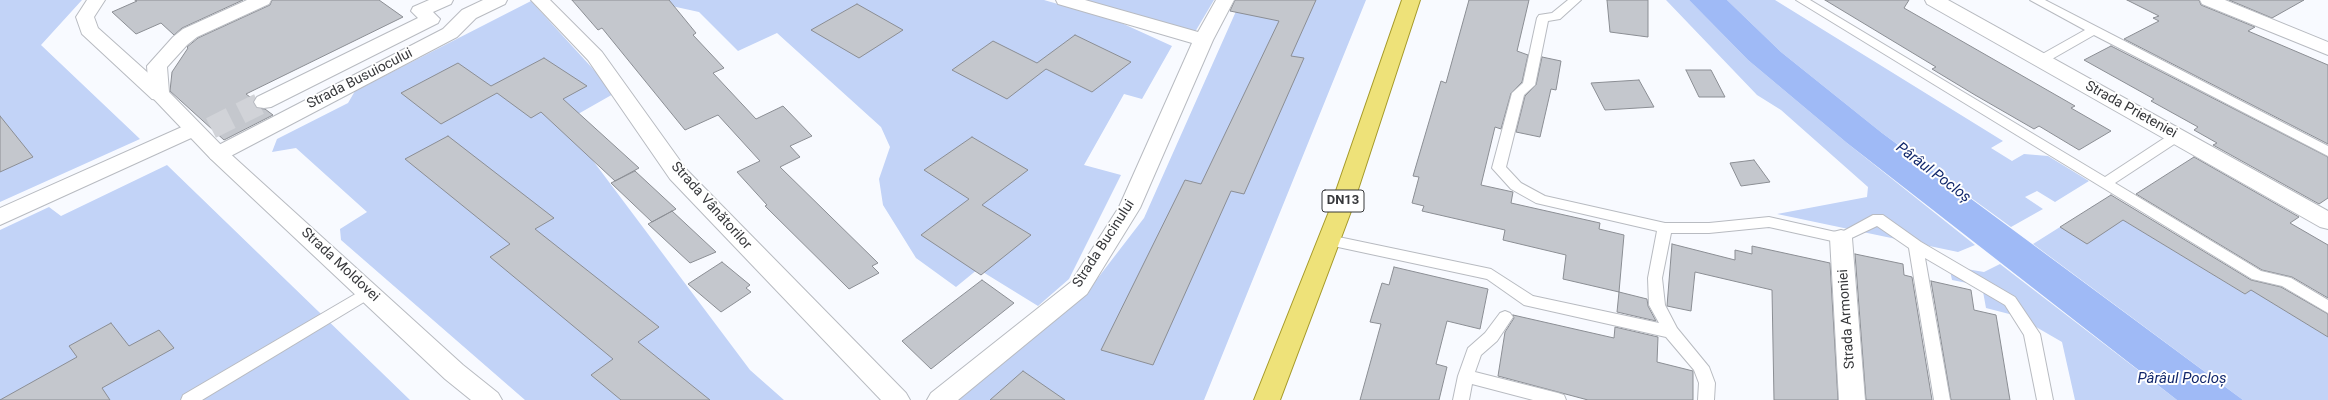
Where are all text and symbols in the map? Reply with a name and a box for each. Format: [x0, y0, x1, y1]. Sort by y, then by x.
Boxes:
street label: Strada Busuiocului [304, 45, 416, 113]
street label: Strada Prieteniei [2082, 78, 2180, 142]
water label: Pârâul Pocloș [1892, 139, 1974, 207]
street label: Strada Vânătorilor [667, 159, 755, 253]
road number: DN13 [1322, 190, 1364, 212]
street label: Strada Bucinului [1069, 197, 1139, 291]
street label: Strada Moldovei [297, 224, 383, 306]
street label: Strada Armoniei [1835, 269, 1859, 369]
water label: Pârâul Pocloș [2137, 370, 2227, 388]

